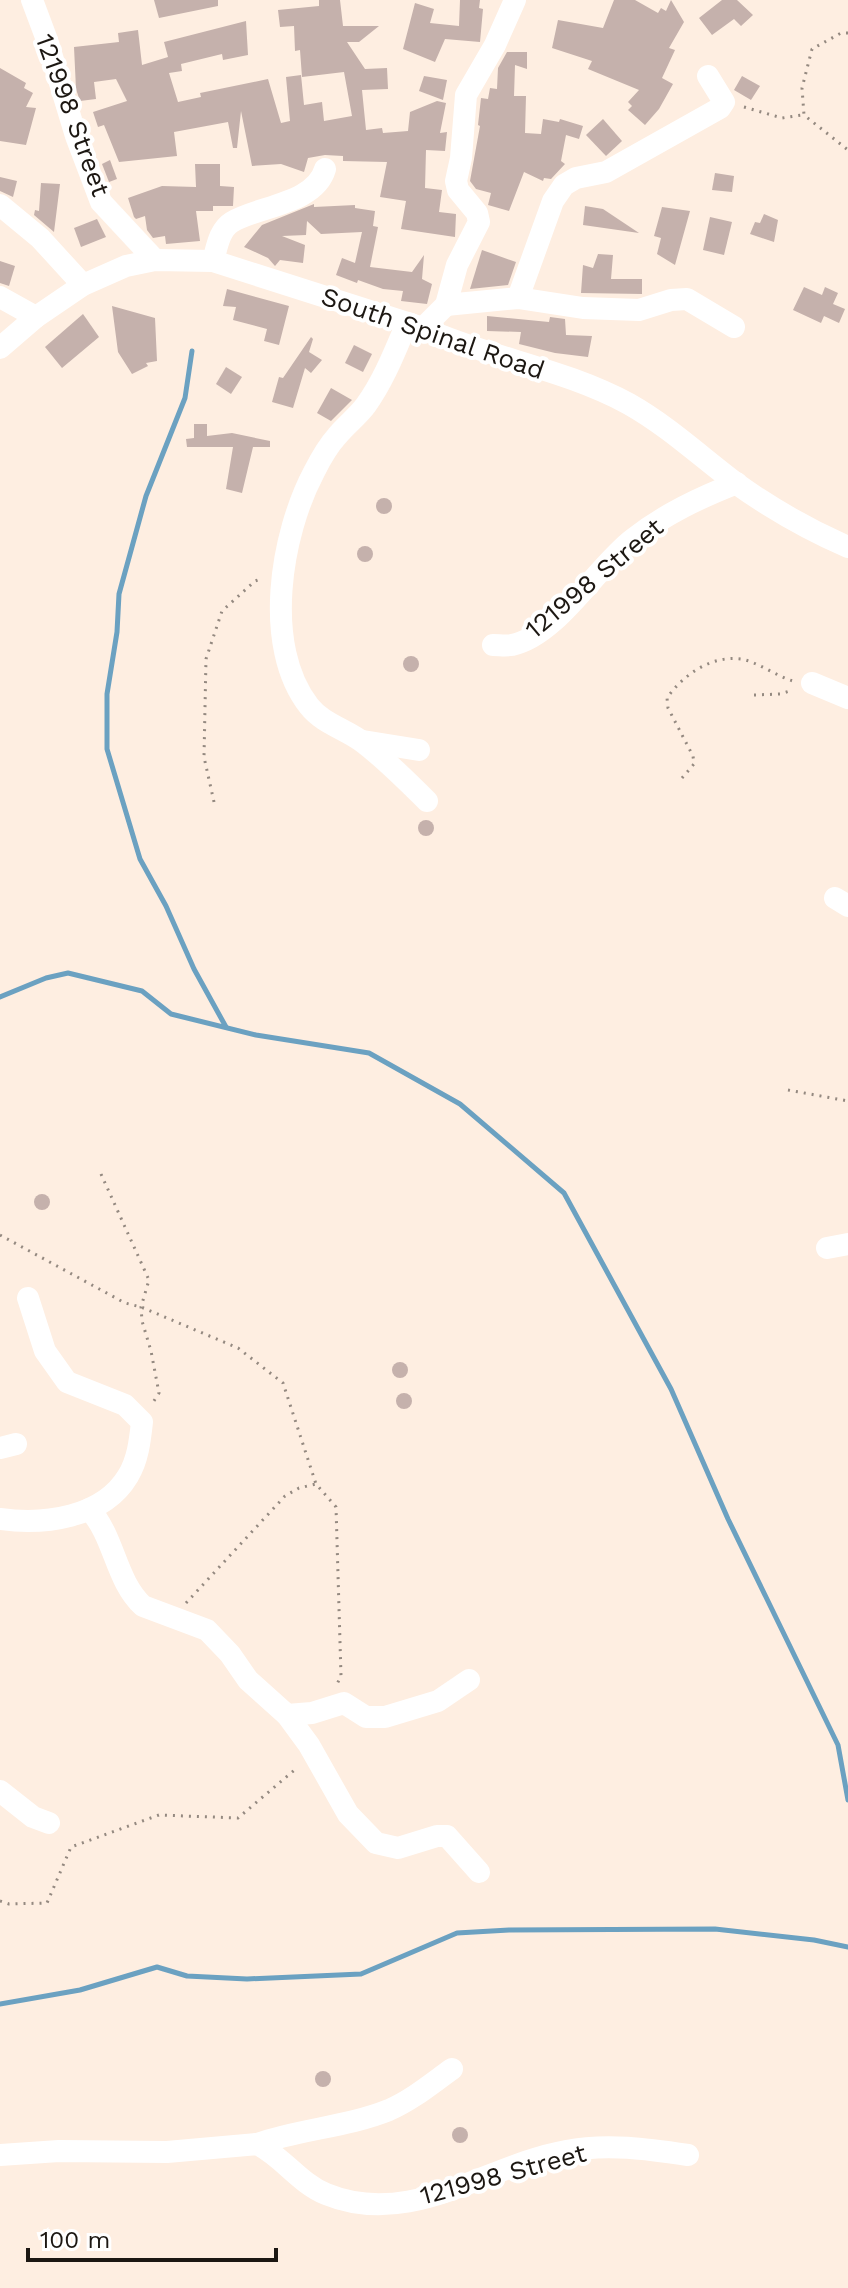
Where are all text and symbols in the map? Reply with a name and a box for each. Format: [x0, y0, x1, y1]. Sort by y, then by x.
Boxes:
street label: 121998 Street [30, 30, 116, 200]
street label: South Spinal Road [317, 281, 549, 385]
street label: 121998 Street [519, 512, 669, 644]
street label: 121998 Street [417, 2137, 589, 2211]
scale bar [28, 2212, 276, 2262]
text: 100 m [40, 2226, 110, 2254]

